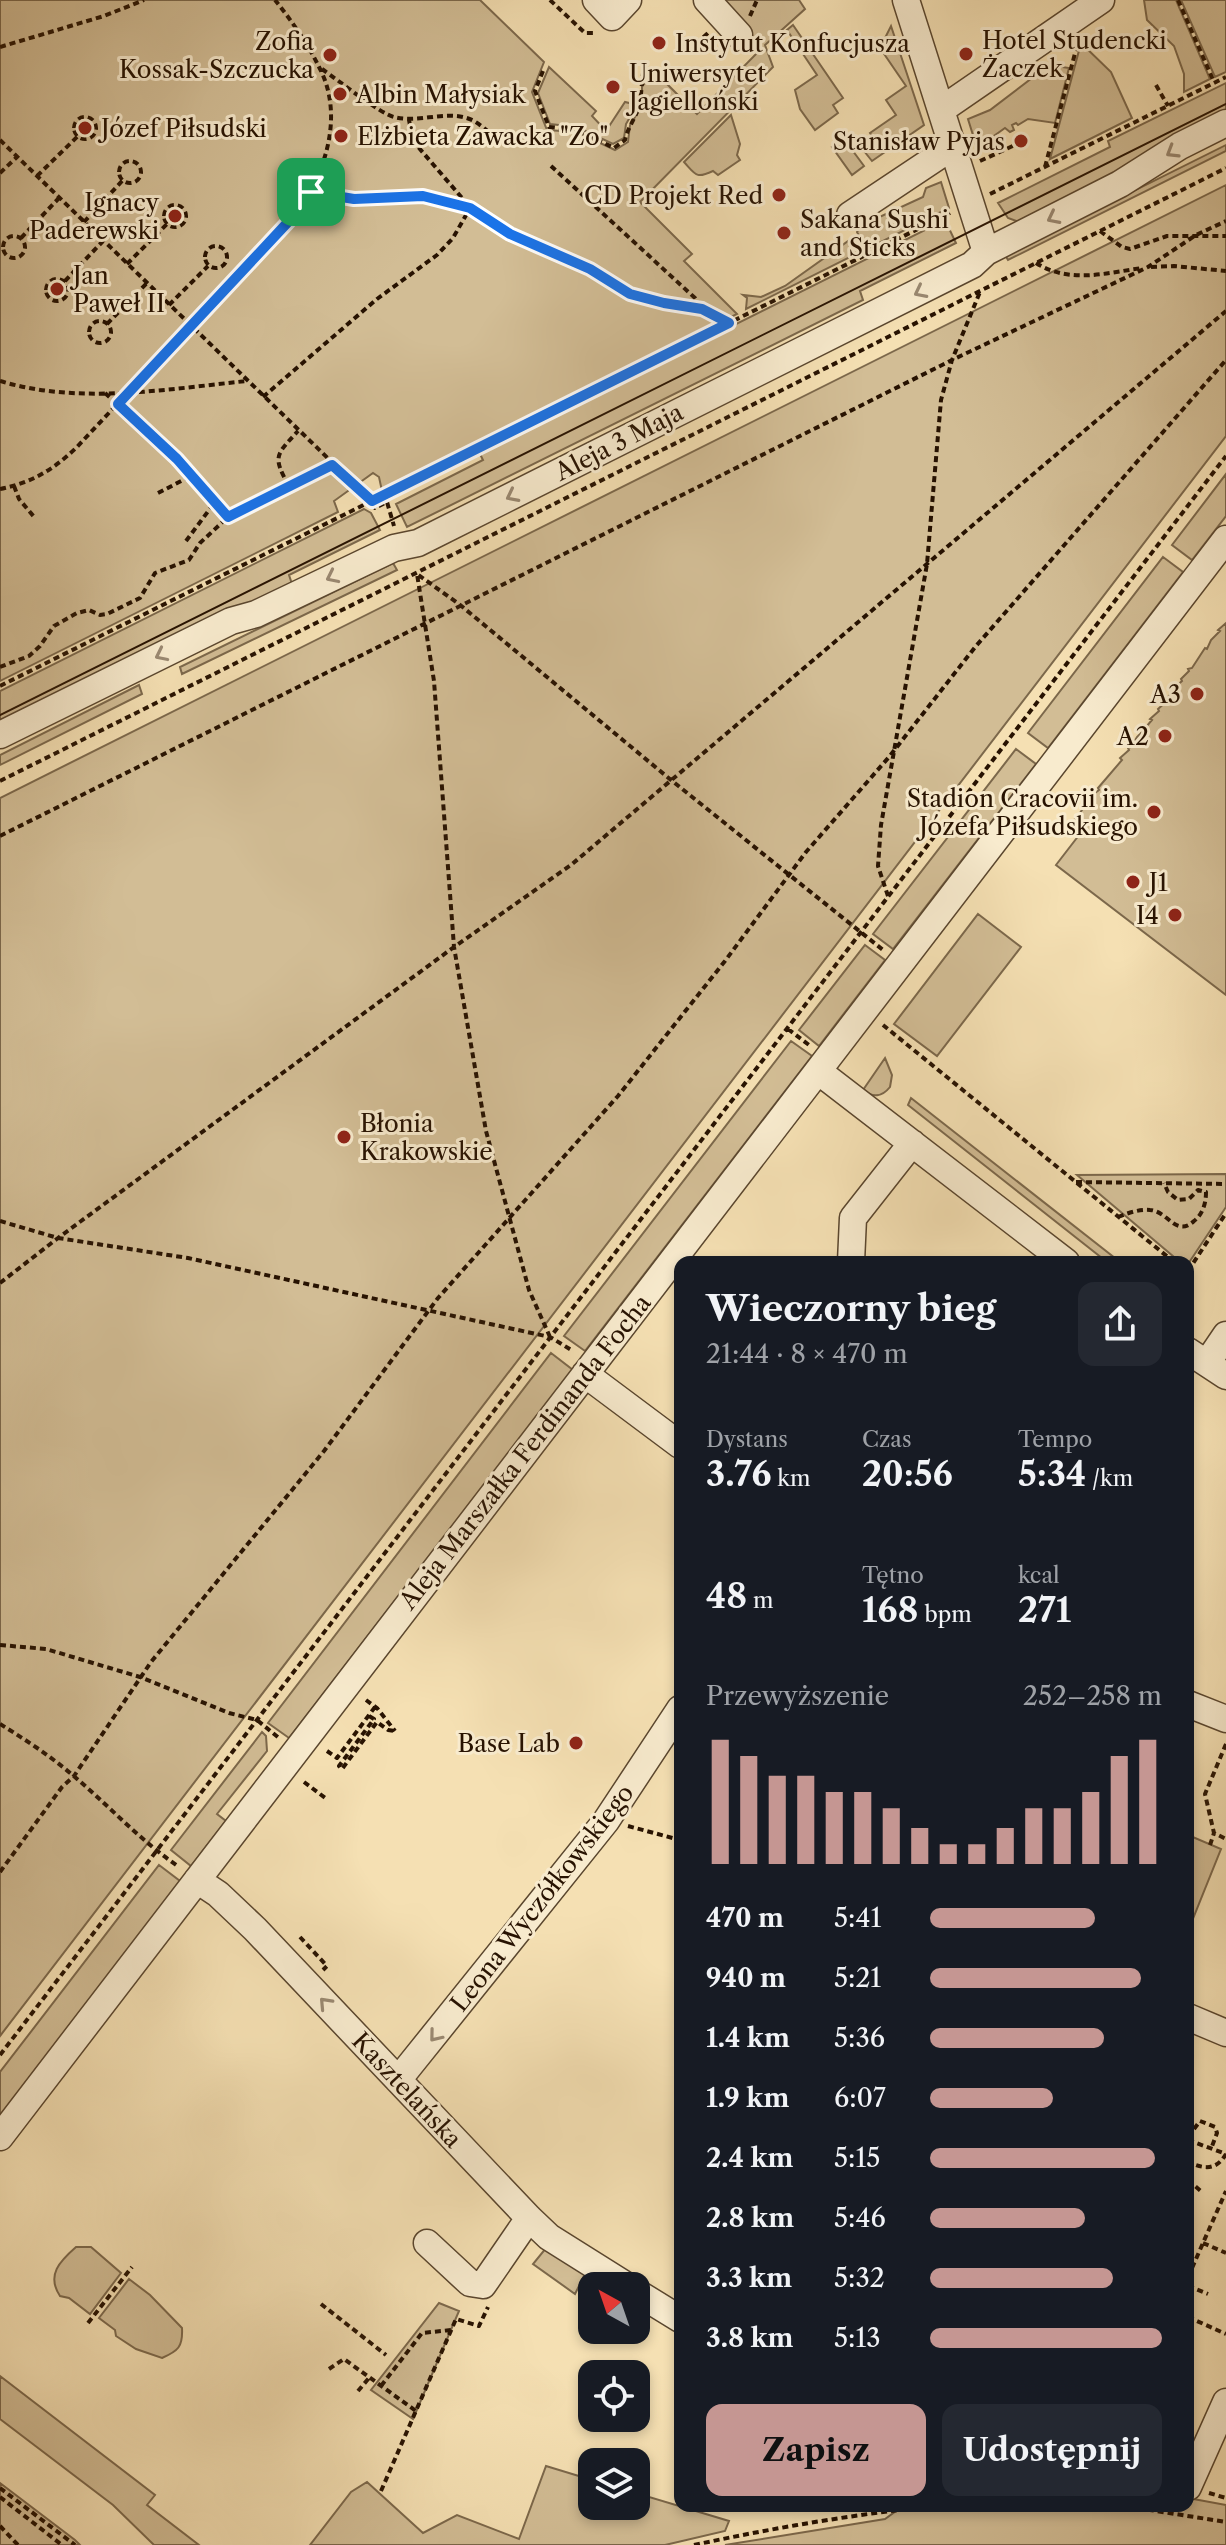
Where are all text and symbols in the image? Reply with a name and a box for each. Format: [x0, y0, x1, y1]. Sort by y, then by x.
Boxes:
place label: Hotel Studencki Żaczek [982, 26, 1167, 83]
place label: Zofia Kossak-Szczucka [119, 27, 314, 84]
place label: Instytut Konfucjusza [675, 29, 910, 58]
marker: Instytut Konfucjusza [650, 34, 668, 52]
marker: Hotel Studencki Żaczek [957, 45, 975, 63]
marker: Zofia Kossak-Szczucka [321, 46, 339, 64]
place label: Uniwersytet Jagielloński [625, 59, 766, 116]
marker: Uniwersytet Jagielloński [604, 78, 622, 96]
place label: Albin Małysiak [355, 80, 527, 109]
marker: Albin Małysiak [331, 85, 349, 103]
place label: Józef Piłsudski [97, 114, 267, 143]
marker: Józef Piłsudski [76, 119, 94, 137]
place label: Elżbieta Zawacka "Zo" [357, 122, 608, 151]
marker: Elżbieta Zawacka "Zo" [332, 127, 350, 145]
place label: Stanisław Pyjas [833, 127, 1005, 156]
marker: Stanisław Pyjas [1012, 132, 1030, 150]
one-way arrow [1166, 142, 1181, 157]
pin [277, 158, 345, 226]
icon: arrive [289, 170, 333, 214]
place label: CD Projekt Red [584, 181, 763, 210]
marker: CD Projekt Red [770, 186, 788, 204]
place label: Ignacy Paderewski [29, 188, 160, 245]
place label: Sakana Sushi and Sticks [800, 205, 949, 262]
marker: Ignacy Paderewski [166, 207, 184, 225]
one-way arrow [1047, 208, 1062, 223]
marker: Sakana Sushi and Sticks [775, 224, 793, 242]
place label: Jan Paweł II [69, 261, 165, 318]
marker: Jan Paweł II [48, 280, 66, 298]
one-way arrow [914, 282, 928, 297]
street label: Aleja 3 Maja [549, 397, 688, 487]
one-way arrow [506, 486, 521, 502]
one-way arrow [326, 567, 340, 583]
one-way arrow [155, 645, 170, 661]
place label: A3 [1149, 680, 1181, 709]
marker: A3 [1188, 685, 1206, 703]
place label: A2 [1116, 722, 1149, 751]
marker: A2 [1156, 727, 1174, 745]
place label: Stadion Cracovii im. Józefa Piłsudskiego [907, 784, 1138, 841]
marker: Stadion Cracovii im. Józefa Piłsudskiego [1145, 803, 1163, 821]
place label: J1 [1145, 868, 1168, 897]
marker: J1 [1124, 873, 1142, 891]
place label: I4 [1136, 901, 1159, 930]
marker: I4 [1166, 906, 1184, 924]
place label: Błonia Krakowskie [360, 1109, 493, 1166]
marker: Błonia Krakowskie [335, 1128, 353, 1146]
button: share [1078, 1282, 1162, 1366]
text: Wieczorny bieg [706, 1286, 996, 1330]
street label: Aleja Marszałka Ferdinanda Focha [393, 1289, 657, 1616]
text: 21:44 · 8 × 470 m [706, 1338, 908, 1370]
text: Dystans [706, 1426, 788, 1453]
text: Czas [862, 1426, 912, 1453]
text: Tempo [1018, 1426, 1092, 1453]
text: 3.76 [706, 1453, 771, 1495]
text: 20:56 [862, 1453, 953, 1495]
text: 5:34 [1018, 1453, 1086, 1495]
text: km [771, 1465, 811, 1492]
text: /km [1086, 1465, 1133, 1492]
text: Tętno [862, 1562, 924, 1589]
text: kcal [1018, 1562, 1060, 1589]
text: 48 [706, 1575, 747, 1617]
text: m [747, 1587, 773, 1614]
text: 168 [862, 1589, 919, 1631]
text: 271 [1018, 1589, 1071, 1631]
text: bpm [919, 1601, 972, 1628]
text: Przewyższenie [706, 1680, 889, 1712]
text: 252–258 m [1023, 1680, 1162, 1712]
place label: Base Lab [457, 1729, 560, 1758]
marker: Base Lab [567, 1734, 585, 1752]
street label: Leona Wyczółkowskiego [444, 1779, 640, 2017]
text: 470 m [706, 1902, 784, 1934]
text: 5:41 [834, 1902, 881, 1934]
text: 940 m [706, 1962, 786, 1994]
text: 5:21 [834, 1962, 881, 1994]
one-way arrow [319, 1998, 334, 2012]
text: 1.4 km [706, 2022, 790, 2054]
text: 5:36 [834, 2022, 885, 2054]
street label: Kasztelańska [346, 2026, 468, 2154]
one-way arrow [430, 2027, 444, 2042]
text: 1.9 km [706, 2082, 789, 2114]
text: 6:07 [834, 2082, 886, 2114]
text: 2.4 km [706, 2142, 794, 2174]
text: 5:15 [834, 2142, 880, 2174]
text: 2.8 km [706, 2202, 794, 2234]
text: 5:46 [834, 2202, 886, 2234]
text: 3.3 km [706, 2262, 792, 2294]
text: 5:32 [834, 2262, 885, 2294]
north arrow [578, 2272, 650, 2344]
map controls [578, 2272, 650, 2520]
text: 3.8 km [706, 2322, 793, 2354]
text: 5:13 [834, 2322, 881, 2354]
button: locate [578, 2360, 650, 2432]
button: Zapisz [706, 2404, 926, 2496]
button: Udostępnij [942, 2404, 1162, 2496]
button: layers [578, 2448, 650, 2520]

